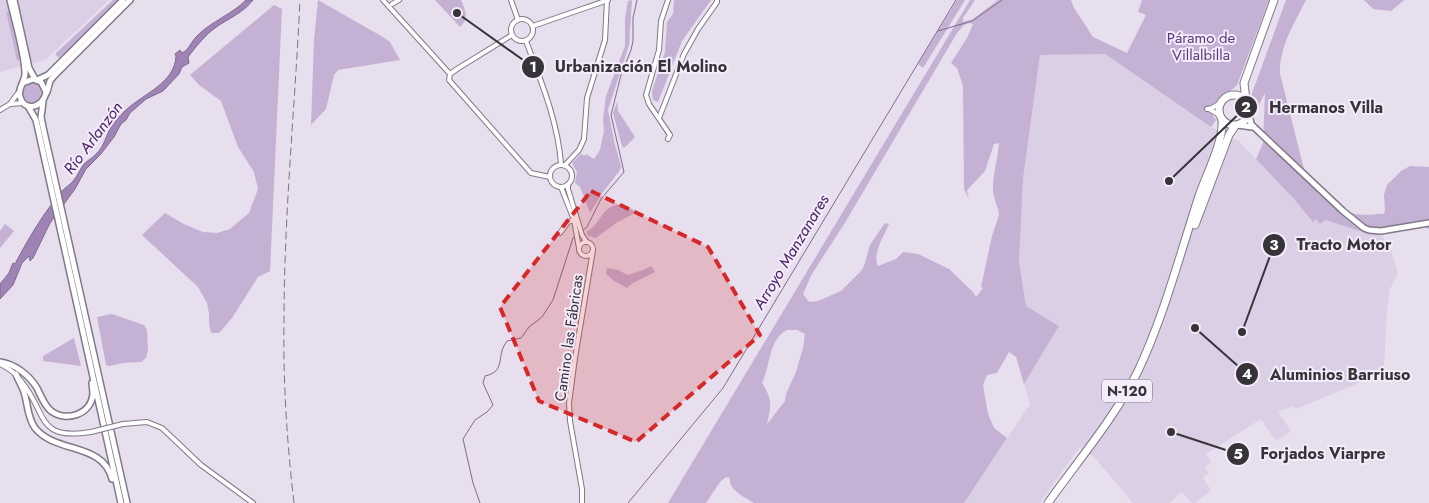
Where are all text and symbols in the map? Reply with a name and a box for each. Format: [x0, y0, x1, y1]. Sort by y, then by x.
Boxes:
park label: Páramo de Villalbilla [1167, 27, 1236, 66]
callout: Urbanización El Molino [520, 51, 738, 82]
text: Urbanización El Molino [555, 55, 727, 78]
text: 1 [529, 56, 537, 78]
callout: Hermanos Villa [1234, 91, 1393, 122]
text: 2 [1241, 96, 1251, 118]
text: Hermanos Villa [1269, 96, 1383, 119]
water label: Río Arlanzón [58, 97, 128, 179]
water label: Arroyo Manzanares [747, 189, 835, 315]
callout: Tracto Motor [1262, 229, 1402, 260]
text: Tracto Motor [1297, 233, 1392, 256]
text: 3 [1269, 234, 1279, 256]
street label: Camino las Fábricas [549, 273, 589, 403]
callout: Aluminios Barriuso [1235, 359, 1421, 390]
text: 4 [1242, 363, 1252, 385]
text: Aluminios Barriuso [1269, 363, 1410, 386]
road number: N-120 [1102, 380, 1152, 402]
callout: Forjados Viarpre [1226, 438, 1396, 469]
text: Forjados Viarpre [1260, 442, 1386, 465]
text: 5 [1233, 443, 1243, 465]

